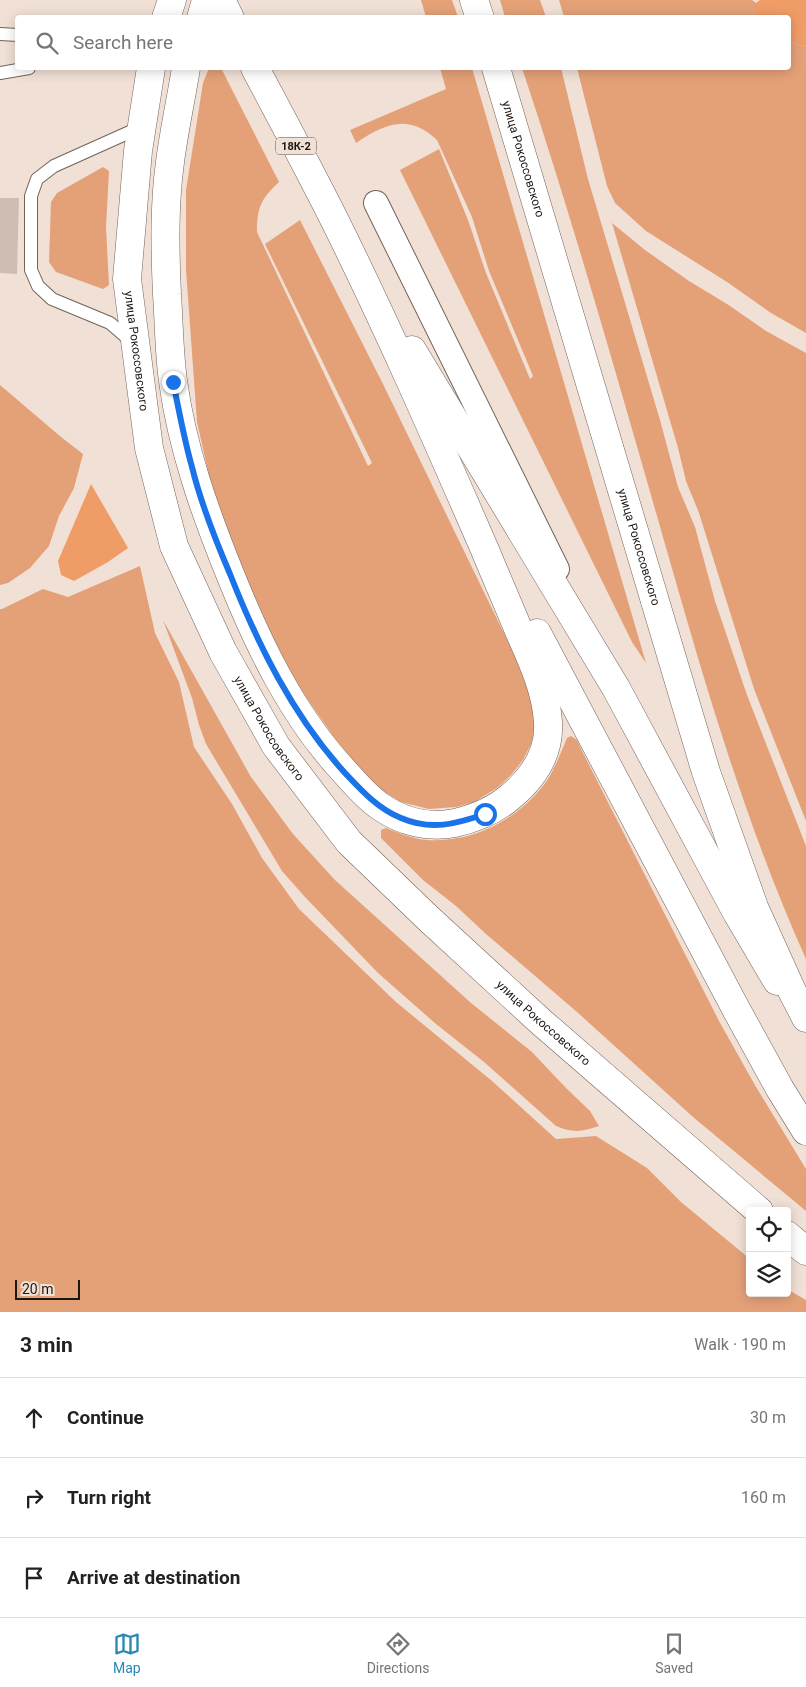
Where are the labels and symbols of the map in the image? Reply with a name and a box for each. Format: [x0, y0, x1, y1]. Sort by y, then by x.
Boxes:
street label: улица Рокоссовского [499, 99, 547, 219]
road number: 18К-2 [276, 138, 316, 154]
street label: улица Рокоссовского [122, 290, 151, 412]
route end [162, 371, 185, 394]
street label: улица Рокоссовского [615, 487, 663, 607]
street label: улица Рокоссовского [231, 674, 307, 784]
route start [474, 803, 497, 826]
street label: улица Рокоссовского [494, 978, 593, 1069]
scale bar [15, 1277, 80, 1300]

